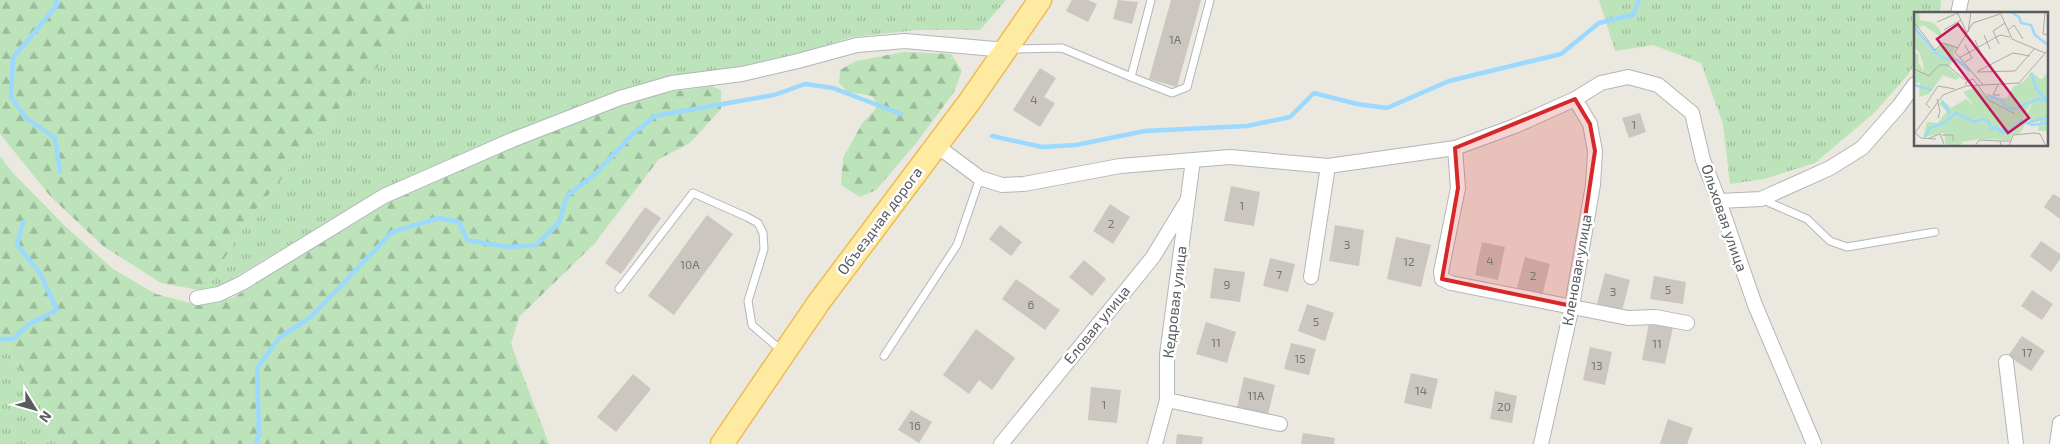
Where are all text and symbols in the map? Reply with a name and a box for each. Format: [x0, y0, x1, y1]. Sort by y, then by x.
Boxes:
inset map [1914, 12, 2048, 146]
house number: 1А [1169, 32, 1182, 46]
house number: 4 [1030, 92, 1038, 106]
house number: 1 [1632, 117, 1636, 131]
street label: Ольховая улица [1697, 162, 1752, 274]
street label: Объездная дорога [833, 163, 926, 278]
house number: 1 [1240, 198, 1244, 212]
street label: Кленовая улица [1557, 213, 1596, 327]
house number: 2 [1108, 216, 1115, 230]
house number: 3 [1344, 237, 1350, 251]
street label: Кедровая улица [1158, 245, 1191, 359]
house number: 4 [1486, 253, 1494, 267]
house number: 12 [1403, 254, 1415, 268]
house number: 10А [680, 257, 700, 271]
house number: 7 [1276, 267, 1282, 281]
house number: 2 [1530, 268, 1537, 282]
house number: 9 [1224, 277, 1231, 291]
street label: Еловая улица [1059, 282, 1134, 368]
house number: 5 [1665, 282, 1671, 296]
house number: 3 [1610, 284, 1616, 298]
house number: 6 [1028, 297, 1035, 311]
house number: 5 [1313, 314, 1319, 328]
house number: 11 [1211, 335, 1221, 349]
house number: 11 [1652, 336, 1662, 350]
house number: 17 [2022, 345, 2032, 359]
house number: 15 [1294, 351, 1306, 365]
house number: 13 [1591, 358, 1603, 372]
house number: 14 [1415, 383, 1427, 397]
north arrow [10, 384, 60, 434]
house number: 11А [1247, 388, 1265, 402]
house number: 1 [1102, 397, 1106, 411]
house number: 20 [1497, 399, 1511, 413]
text: N [36, 408, 56, 426]
house number: 16 [909, 418, 921, 432]

